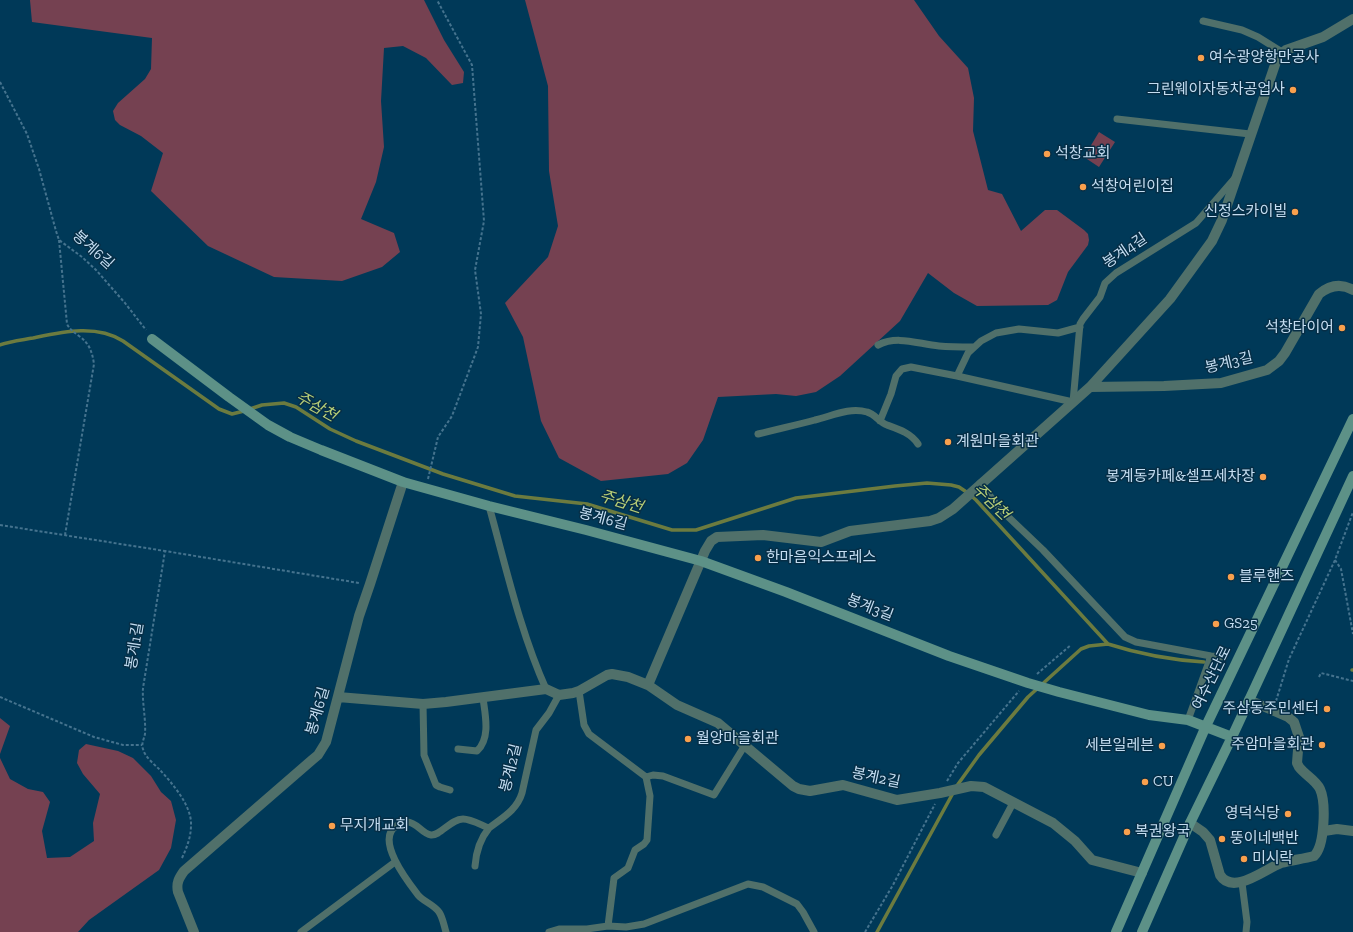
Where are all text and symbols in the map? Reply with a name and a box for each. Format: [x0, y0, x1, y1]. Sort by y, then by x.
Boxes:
place label: 여수광양항만공사 [1209, 49, 1319, 67]
marker: 여수광양항만공사 [1196, 53, 1206, 63]
place label: 그린웨이자동차공업사 [1147, 81, 1285, 99]
marker: 그린웨이자동차공업사 [1288, 85, 1298, 95]
place label: 석창교회 [1055, 145, 1110, 163]
marker: 석창교회 [1042, 149, 1052, 159]
place label: 석창어린이집 [1091, 178, 1174, 196]
marker: 석창어린이집 [1078, 182, 1088, 192]
place label: 신정스카이빌 [1204, 203, 1287, 221]
marker: 신정스카이빌 [1290, 207, 1300, 217]
street label: 봉계6길 [69, 227, 117, 273]
street label: 봉계4길 [1099, 230, 1151, 272]
place label: 석창타이어 [1265, 319, 1334, 337]
marker: 석창타이어 [1337, 323, 1347, 333]
street label: 봉계3길 [1203, 349, 1255, 377]
water label: 주삼천 [292, 388, 340, 426]
place label: 계원마을회관 [956, 433, 1039, 451]
marker: 계원마을회관 [943, 437, 953, 447]
place label: 봉계동카페&셀프세차장 [1106, 468, 1255, 486]
marker: 봉계동카페&셀프세차장 [1258, 472, 1268, 482]
water label: 주삼천 [968, 480, 1014, 524]
water label: 주삼천 [597, 486, 645, 518]
street label: 봉계6길 [577, 504, 629, 534]
place label: 한마음익스프레스 [766, 549, 876, 567]
marker: 한마음익스프레스 [753, 553, 763, 563]
place label: 블루핸즈 [1239, 568, 1294, 586]
marker: 블루핸즈 [1226, 572, 1236, 582]
street label: 봉계3길 [844, 591, 896, 625]
place label: GS25 [1224, 615, 1258, 633]
marker: GS25 [1211, 619, 1221, 629]
street label: 봉계1길 [122, 621, 148, 671]
street label: 여수산단로 [1189, 643, 1235, 713]
street label: 봉계6길 [303, 685, 333, 737]
place label: 주삼동주민센터 [1222, 700, 1319, 718]
marker: 주삼동주민센터 [1322, 704, 1332, 714]
place label: 월앙마을회관 [696, 730, 779, 748]
marker: 월앙마을회관 [683, 734, 693, 744]
place label: 주암마을회관 [1231, 736, 1314, 754]
place label: 세븐일레븐 [1085, 737, 1154, 755]
marker: 주암마을회관 [1317, 740, 1327, 750]
marker: 세븐일레븐 [1157, 741, 1167, 751]
street label: 봉계2길 [496, 742, 526, 794]
street label: 봉계2길 [850, 764, 902, 792]
place label: CU [1153, 773, 1173, 791]
marker: CU [1140, 777, 1150, 787]
place label: 영덕식당 [1225, 805, 1280, 823]
marker: 영덕식당 [1283, 809, 1293, 819]
place label: 무지개교회 [340, 817, 409, 835]
marker: 무지개교회 [327, 821, 337, 831]
place label: 복권왕국 [1135, 823, 1190, 841]
marker: 복권왕국 [1122, 827, 1132, 837]
place label: 뚱이네백반 [1230, 830, 1299, 848]
marker: 뚱이네백반 [1217, 834, 1227, 844]
place label: 미시락 [1252, 850, 1293, 868]
marker: 미시락 [1239, 854, 1249, 864]

